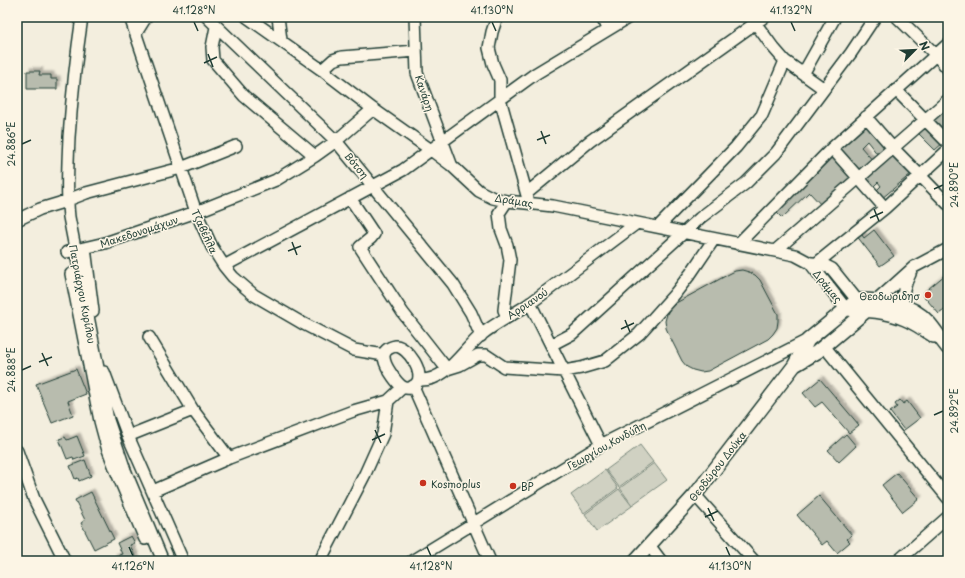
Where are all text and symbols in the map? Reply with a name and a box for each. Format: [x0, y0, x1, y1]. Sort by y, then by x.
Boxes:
text: 41.128°N [172, 2, 216, 17]
text: 41.130°N [470, 2, 514, 17]
text: 41.132°N [770, 2, 812, 17]
north arrow [895, 30, 935, 70]
text: N [915, 38, 934, 53]
street label: Κανάρη [411, 73, 438, 113]
text: 24.886°E [3, 121, 18, 167]
street label: Βότση [341, 148, 373, 182]
text: 24.890°E [946, 162, 961, 208]
street label: Δράμας [494, 190, 534, 210]
street label: Τζαβέλλα [188, 206, 222, 256]
street label: Μακεδονομάχων [98, 211, 180, 251]
street label: Πατριάρχου Κυρίλου [66, 243, 100, 345]
street label: Δράμας [810, 266, 846, 306]
street label: Αρριανού [504, 284, 551, 322]
place label: Θεοδωριδησ [859, 288, 920, 303]
marker: Θεοδωριδησ [923, 290, 933, 300]
text: 24.888°E [3, 347, 18, 393]
text: 24.892°E [946, 388, 961, 434]
street label: Γεωργίου Κονδύλη [564, 417, 648, 473]
street label: Θεοδώρου Δούκα [685, 427, 749, 504]
place label: Kosmoplus [431, 476, 481, 491]
marker: Kosmoplus [418, 478, 428, 488]
place label: BP [521, 479, 534, 494]
marker: BP [508, 481, 518, 491]
text: 41.126°N [111, 558, 155, 573]
text: 41.128°N [409, 558, 453, 573]
text: 41.130°N [708, 558, 752, 573]

